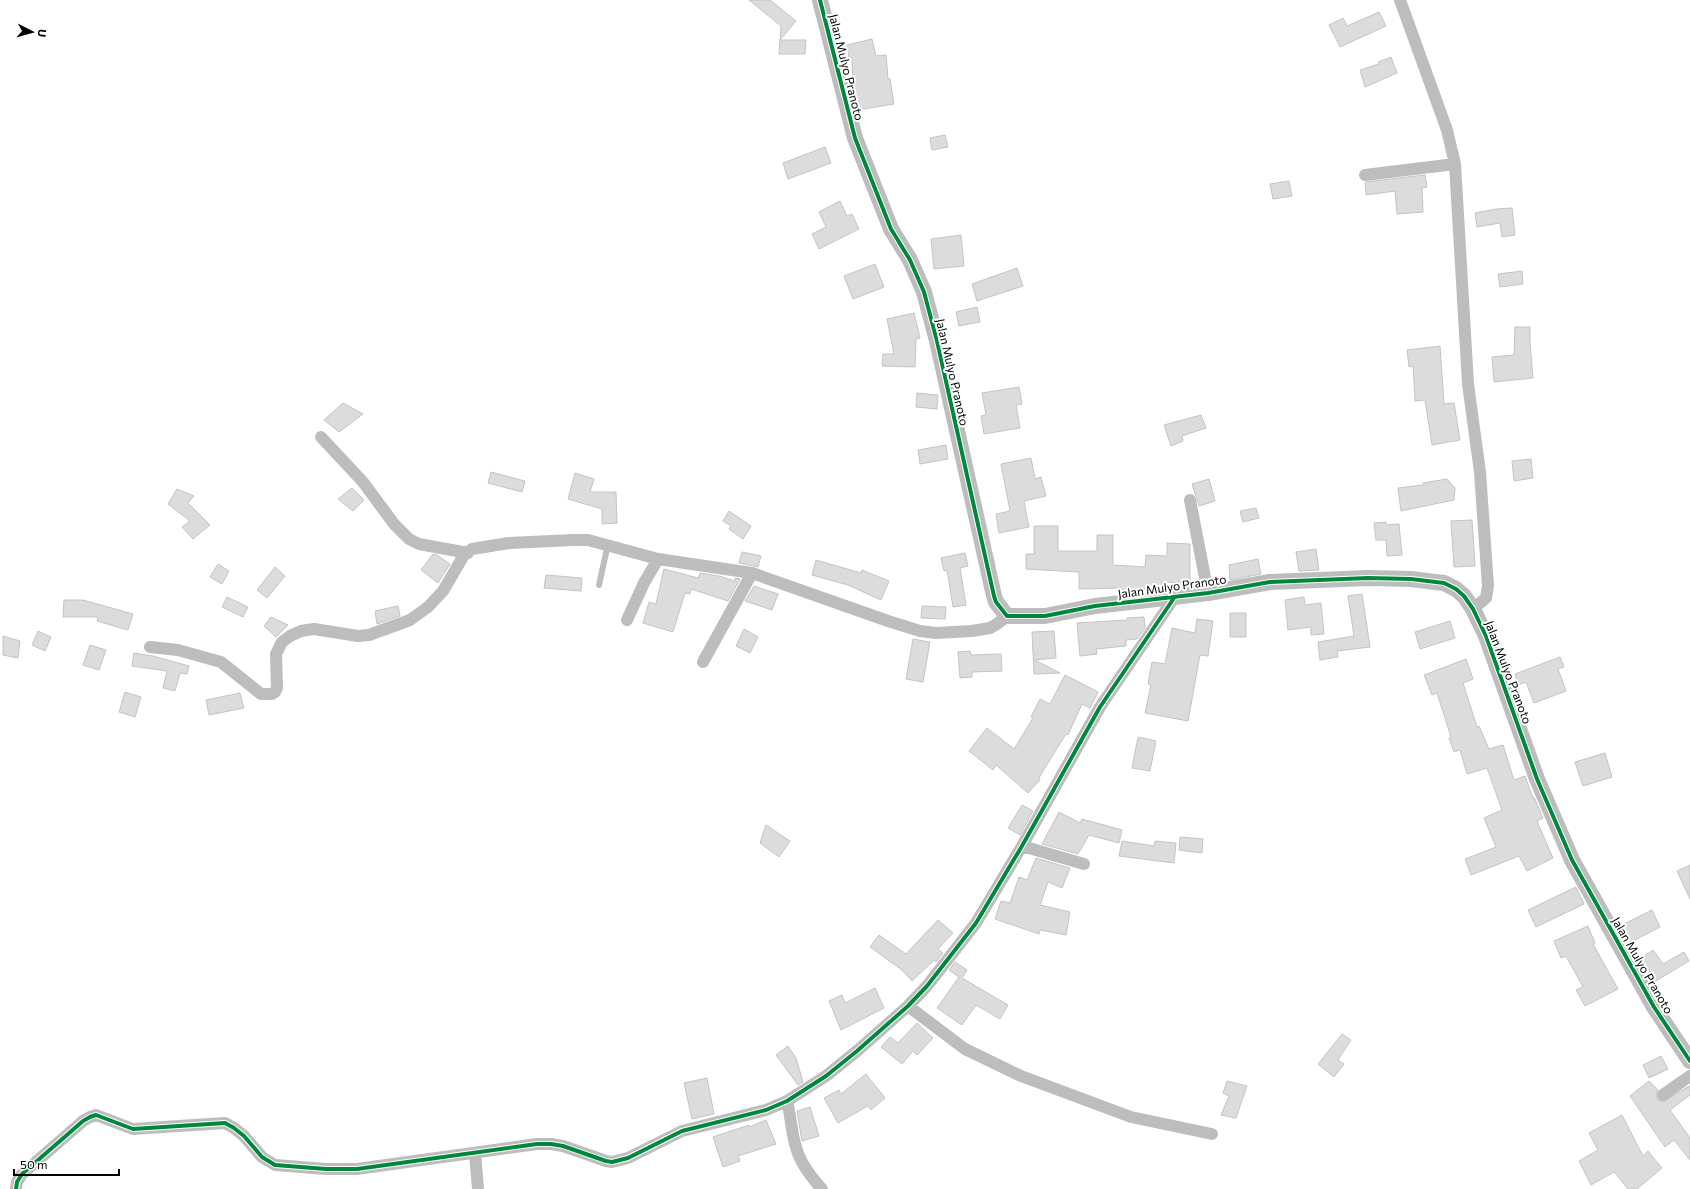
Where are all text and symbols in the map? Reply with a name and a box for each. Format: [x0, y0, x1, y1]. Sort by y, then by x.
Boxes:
north arrow [12, 12, 52, 52]
street label: Jalan Mulyo Pranoto [826, 12, 867, 122]
text: U [36, 28, 49, 38]
street label: Jalan Mulyo Pranoto [933, 317, 972, 427]
street label: Jalan Mulyo Pranoto [1117, 571, 1227, 602]
street label: Jalan Mulyo Pranoto [1482, 618, 1535, 726]
street label: Jalan Mulyo Pranoto [1609, 914, 1676, 1016]
scale bar [14, 1151, 119, 1177]
text: 50 m [20, 1157, 48, 1171]

